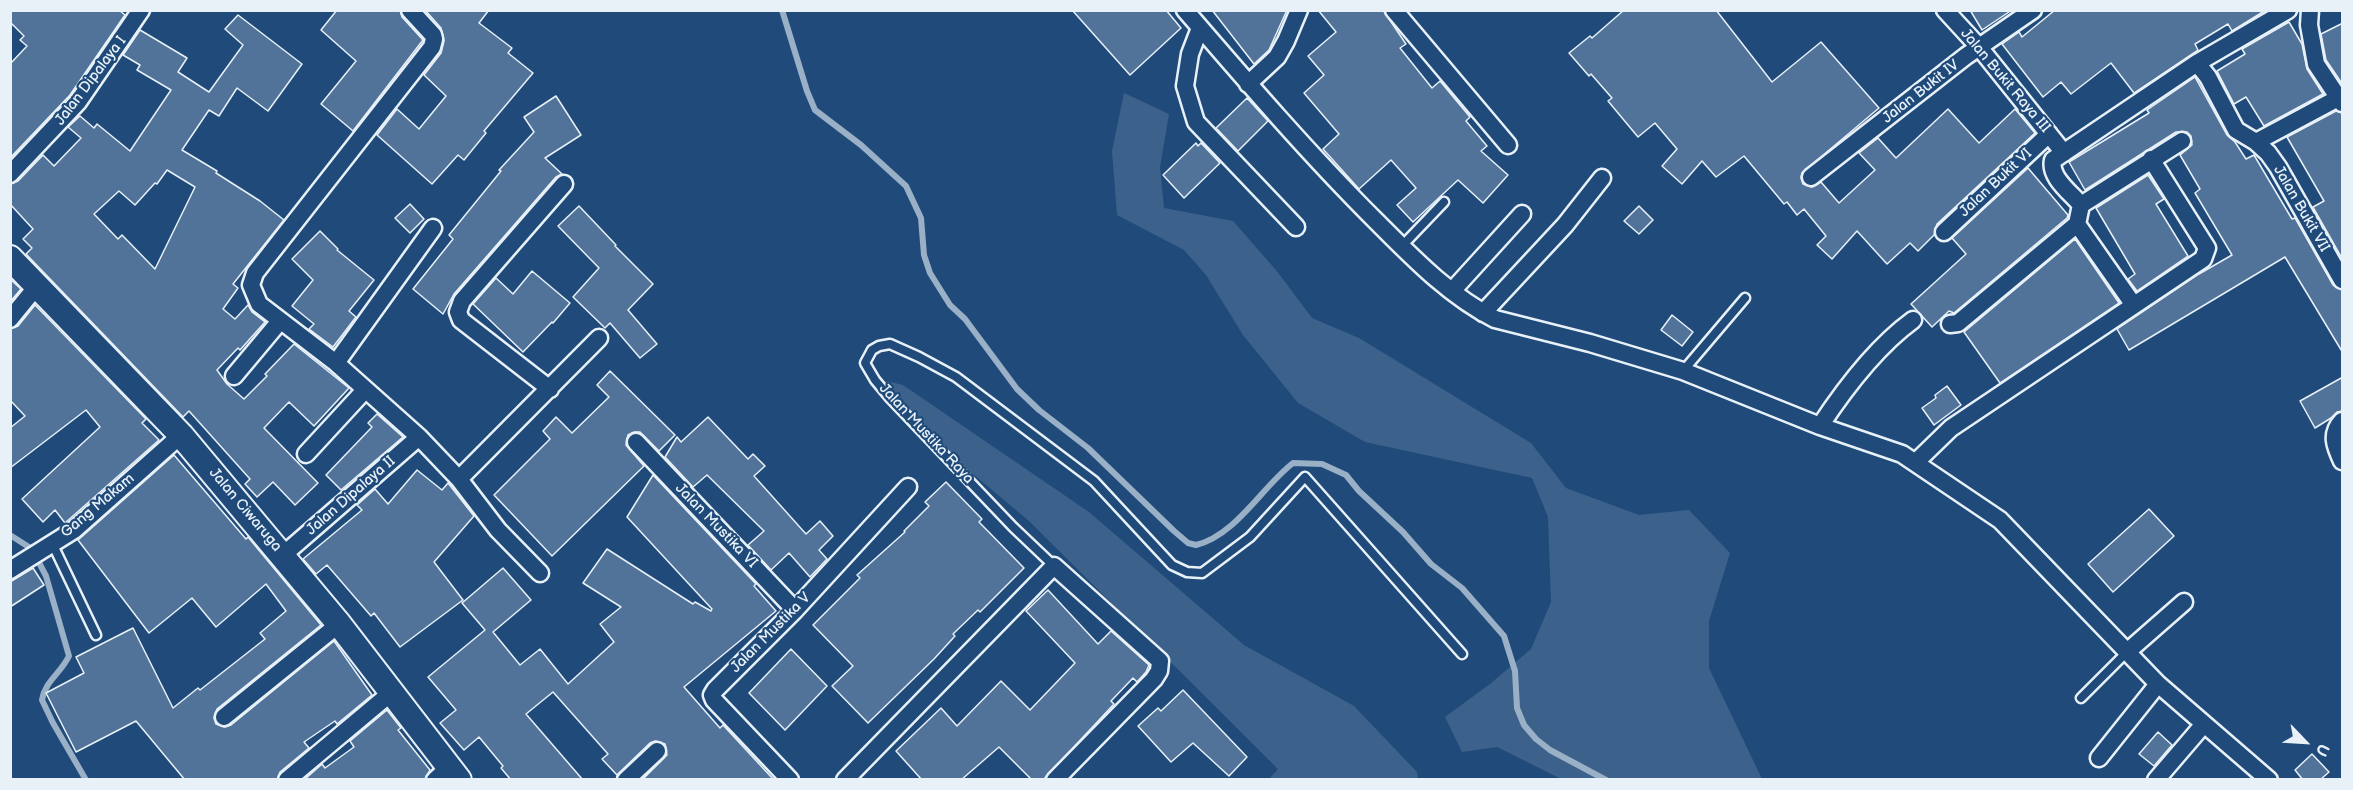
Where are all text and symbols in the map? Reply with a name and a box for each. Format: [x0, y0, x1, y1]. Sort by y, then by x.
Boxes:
street label: Jalan Bukit Raya III [1956, 25, 2054, 137]
street label: Jalan Dipalaya I [52, 33, 130, 129]
street label: Jalan Bukit IV [1879, 56, 1963, 128]
street label: Jalan Bukit VI [1956, 145, 2036, 221]
street label: Jalan Bukit VII [2269, 163, 2333, 255]
street label: Jalan Mustika Raya [875, 380, 977, 488]
street label: Jalan Dipalaya II [303, 453, 399, 539]
street label: Jalan Ciwaruga [205, 464, 285, 556]
street label: Gang Makam [58, 470, 138, 542]
street label: Jalan Mustika VI [671, 480, 761, 572]
street label: Jalan Mustika V [727, 589, 815, 677]
north arrow [2275, 712, 2335, 772]
text: U [2311, 741, 2333, 759]

